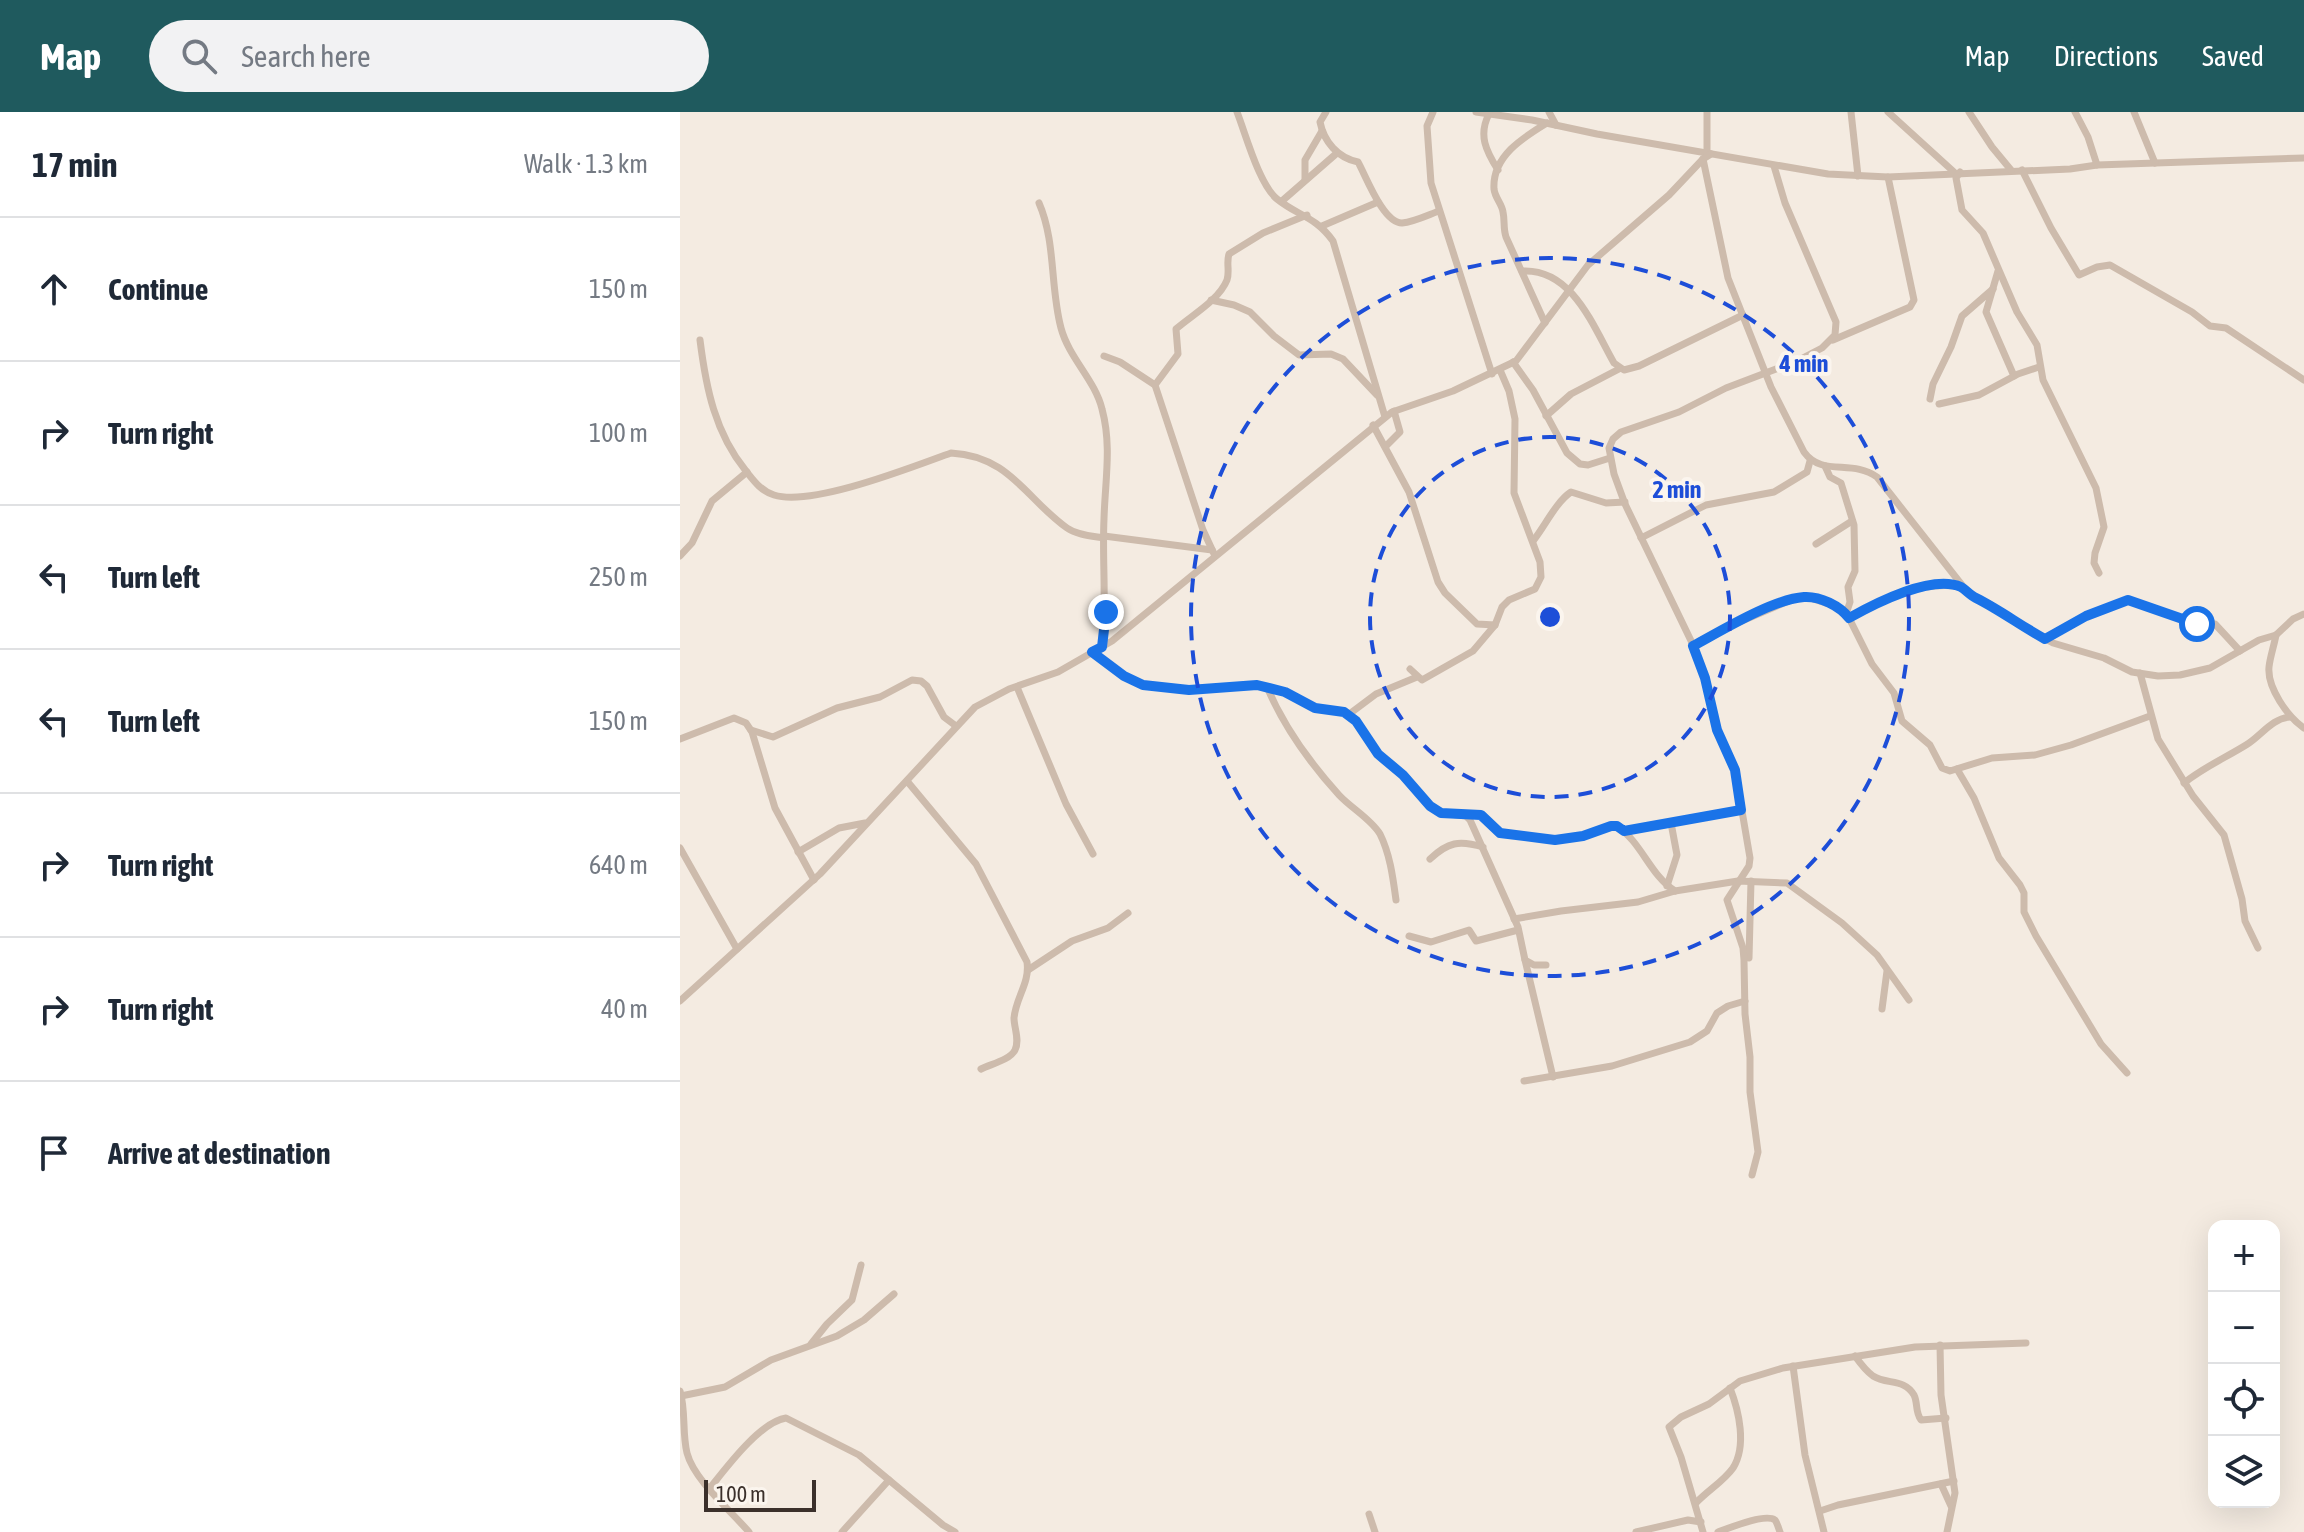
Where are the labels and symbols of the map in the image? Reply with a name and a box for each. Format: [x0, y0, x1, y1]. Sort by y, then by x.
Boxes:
text: 4 min [1778, 350, 1829, 377]
text: 2 min [1652, 476, 1702, 503]
route end [1088, 594, 1124, 630]
centre of rings [1536, 603, 1564, 631]
route start [2179, 606, 2215, 642]
scale bar [704, 1476, 816, 1512]

